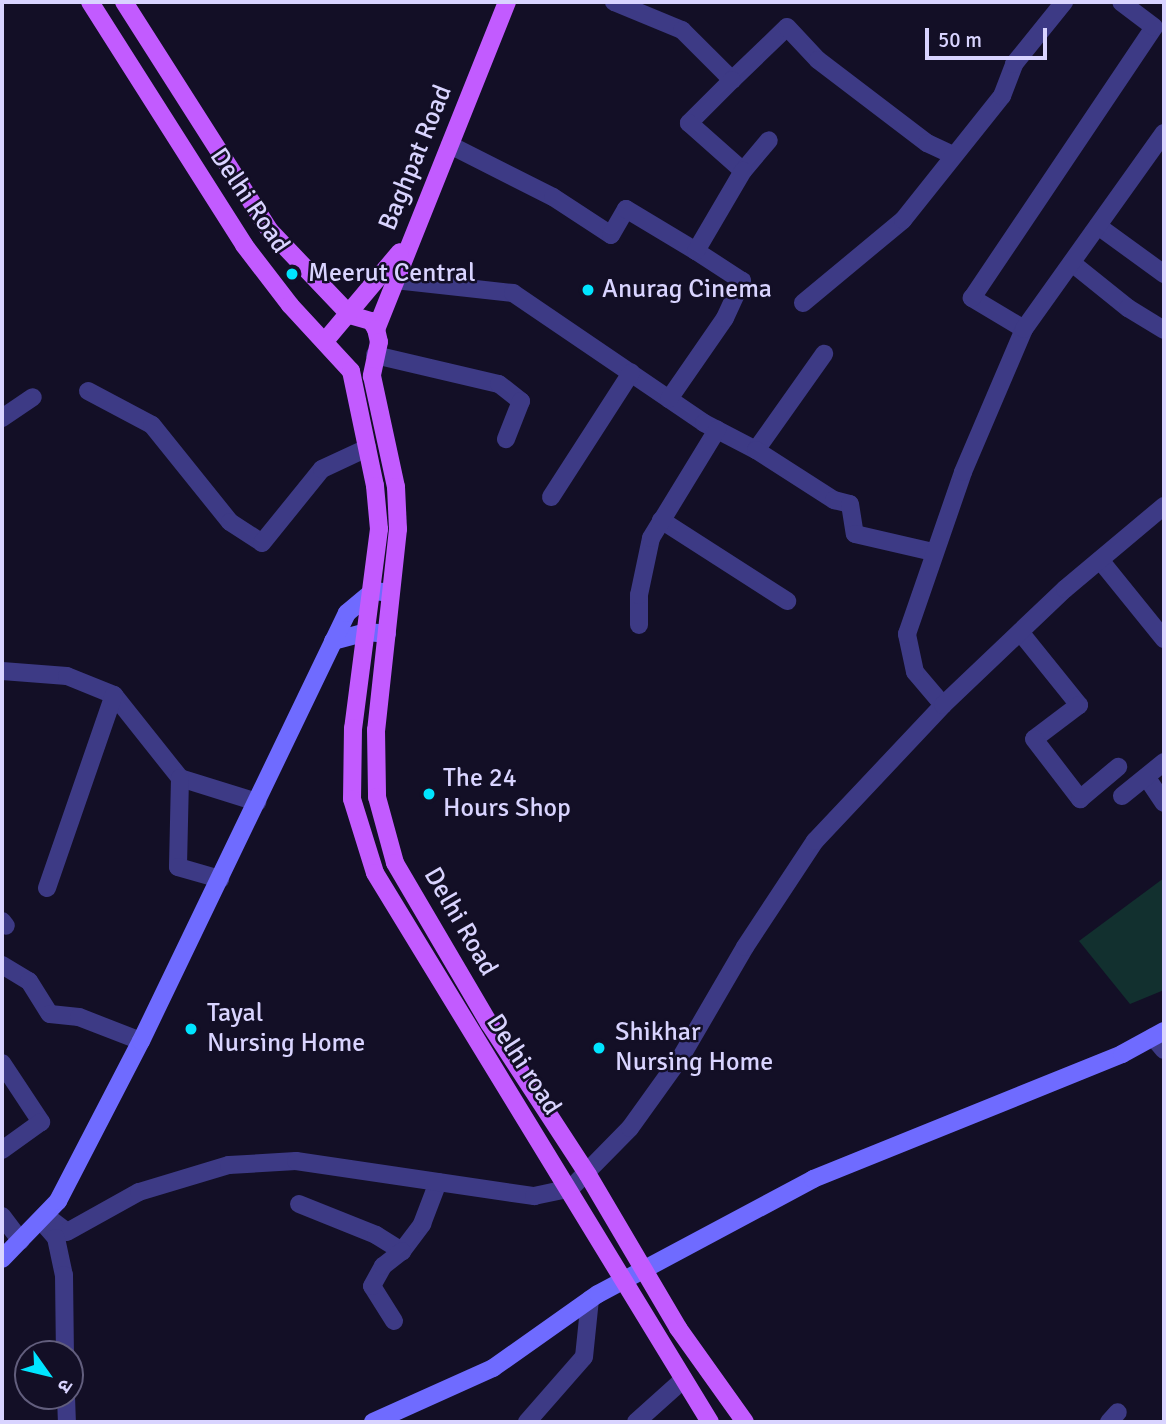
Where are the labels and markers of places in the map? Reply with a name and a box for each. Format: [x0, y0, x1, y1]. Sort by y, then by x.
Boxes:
place label: Meerut Central [308, 258, 476, 290]
marker: Meerut Central [282, 264, 302, 284]
place label: Anurag Cinema [602, 274, 772, 306]
marker: Anurag Cinema [580, 282, 596, 298]
place label: The 24 Hours Shop [443, 763, 571, 824]
marker: The 24 Hours Shop [421, 786, 437, 802]
place label: Tayal Nursing Home [207, 998, 365, 1060]
place label: Shikhar Nursing Home [615, 1017, 773, 1078]
marker: Tayal Nursing Home [181, 1019, 201, 1039]
marker: Shikhar Nursing Home [589, 1038, 609, 1058]

